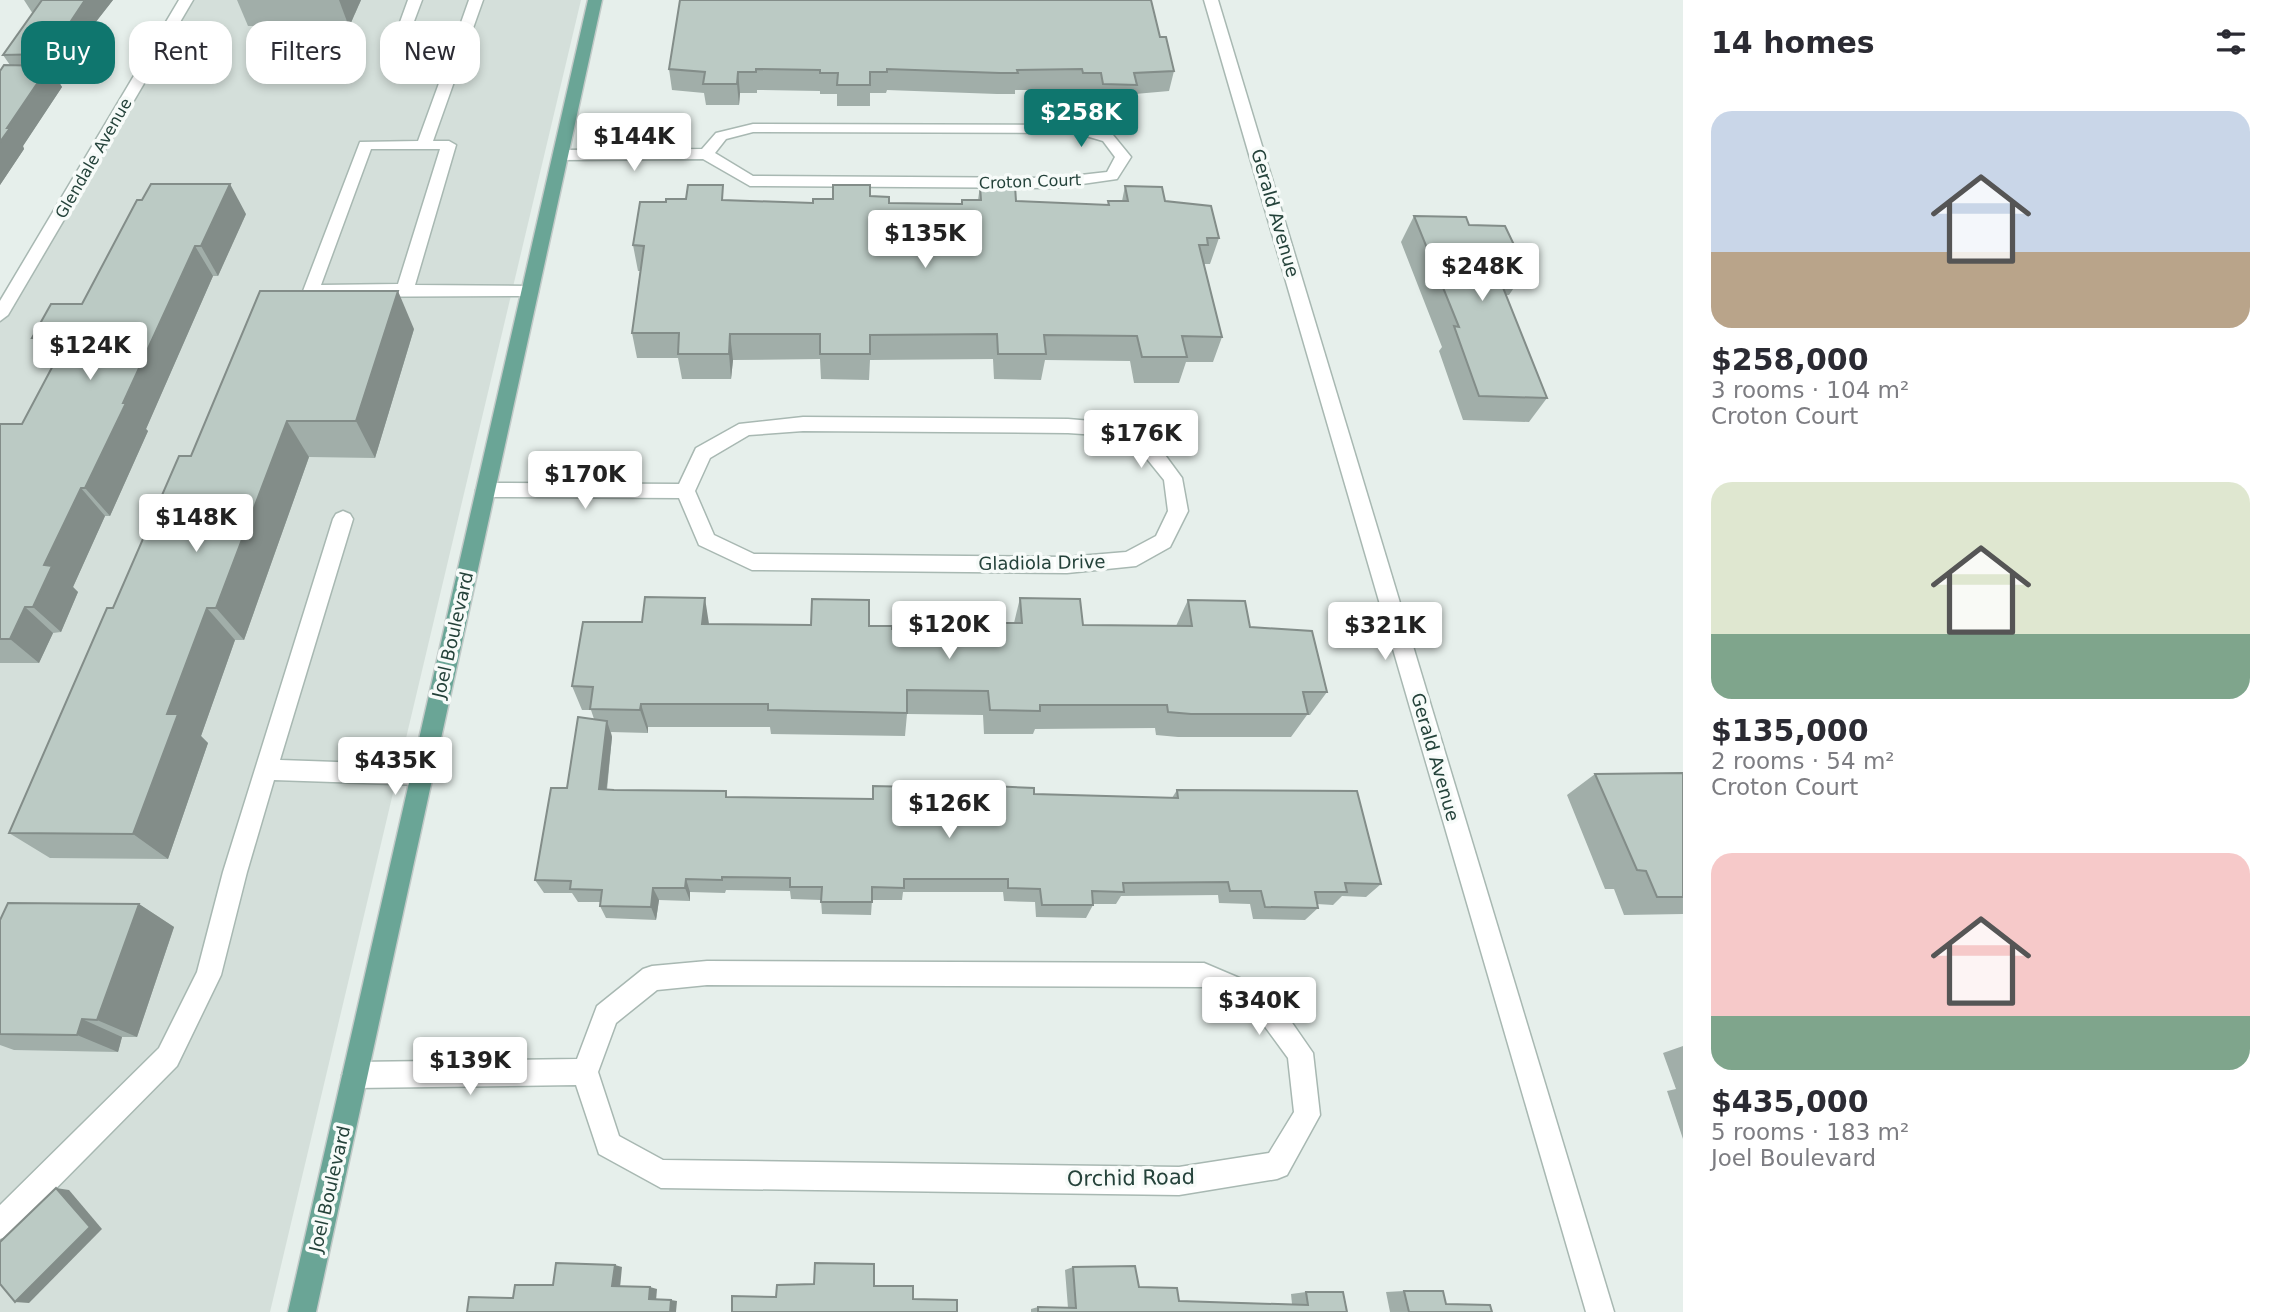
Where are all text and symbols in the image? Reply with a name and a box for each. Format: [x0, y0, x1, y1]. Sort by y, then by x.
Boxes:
chip: Buy [21, 21, 115, 84]
chip: Rent [129, 21, 232, 84]
chip: Filters [246, 21, 366, 84]
chip: New [380, 21, 480, 84]
icon: filters [2212, 23, 2250, 61]
text: 14 homes [1711, 25, 1875, 60]
pin: $258K [1032, 90, 1130, 149]
street label: Glendale Avenue [51, 95, 136, 222]
text: $258K [1040, 99, 1122, 125]
pin: $144K [585, 114, 683, 173]
text: $144K [593, 123, 675, 149]
street label: Gerald Avenue [1247, 146, 1304, 279]
icon: home [1918, 156, 2044, 282]
street label: Croton Court [978, 170, 1082, 193]
pin: $135K [876, 210, 974, 270]
text: $135K [884, 220, 966, 246]
pin: $248K [1433, 244, 1531, 303]
text: $248K [1441, 253, 1523, 279]
pin: $124K [41, 322, 139, 382]
text: $124K [49, 332, 131, 358]
text: $258,000 [1711, 342, 1869, 377]
text: 3 rooms · 104 m² [1711, 377, 1909, 403]
text: Croton Court [1711, 403, 1858, 429]
pin: $176K [1092, 410, 1190, 470]
text: $176K [1100, 420, 1182, 446]
pin: $170K [536, 452, 634, 511]
text: $170K [544, 461, 626, 487]
pin: $148K [147, 494, 245, 554]
text: $148K [155, 504, 237, 530]
icon: home [1918, 527, 2044, 653]
street label: Gladiola Drive [978, 551, 1106, 574]
street label: Joel Boulevard [428, 570, 477, 701]
pin: $120K [900, 602, 998, 661]
pin: $321K [1336, 602, 1434, 662]
text: $120K [908, 611, 990, 637]
text: $321K [1344, 612, 1426, 638]
street label: Gerald Avenue [1407, 690, 1464, 823]
text: $135,000 [1711, 713, 1869, 748]
pin: $435K [346, 738, 444, 797]
text: $435K [354, 747, 436, 773]
text: 2 rooms · 54 m² [1711, 748, 1895, 774]
text: Croton Court [1711, 774, 1858, 800]
pin: $126K [900, 780, 998, 840]
text: $126K [908, 790, 990, 816]
icon: home [1918, 898, 2044, 1024]
pin: $340K [1210, 978, 1308, 1037]
text: $340K [1218, 987, 1300, 1013]
pin: $139K [421, 1038, 519, 1097]
text: $139K [429, 1047, 511, 1073]
text: $435,000 [1711, 1084, 1869, 1119]
text: 5 rooms · 183 m² [1711, 1119, 1909, 1145]
street label: Joel Boulevard [305, 1124, 354, 1255]
text: Joel Boulevard [1711, 1145, 1876, 1171]
street label: Orchid Road [1067, 1165, 1195, 1191]

